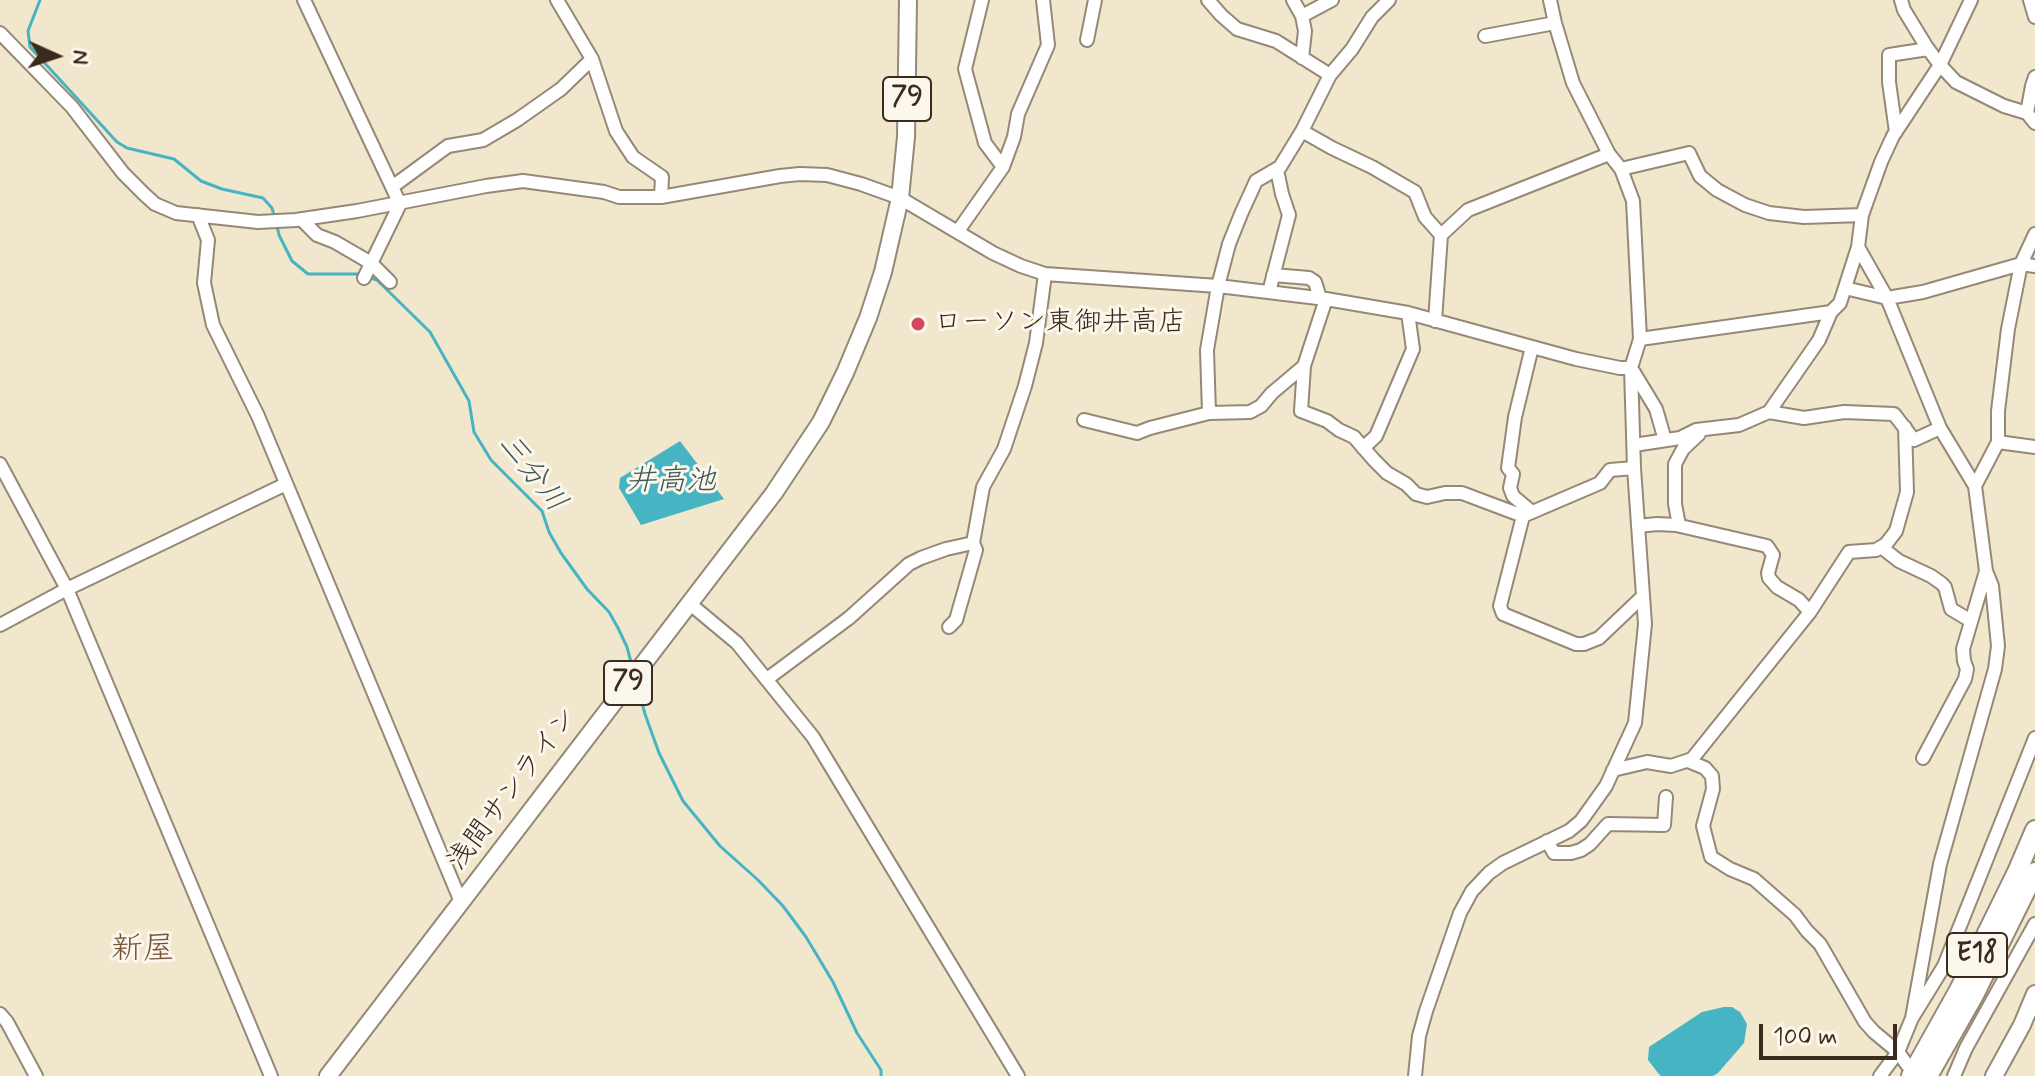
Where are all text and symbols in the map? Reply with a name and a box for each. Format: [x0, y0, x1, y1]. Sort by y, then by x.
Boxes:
north arrow [16, 16, 96, 96]
text: N [66, 49, 94, 65]
road number: 79 [883, 77, 931, 121]
place label: ローソン東御井高店 [934, 307, 1186, 341]
marker: ローソン東御井高店 [909, 315, 927, 333]
water label: 三分川 [489, 427, 573, 521]
water label: 井高池 [626, 465, 716, 501]
road number: 79 [604, 661, 652, 705]
street label: 浅間サンライン [442, 702, 586, 878]
district label: 新屋 [111, 932, 175, 970]
road number: E18 [1947, 933, 2007, 977]
scale bar [1763, 1008, 1901, 1058]
text: 100 m [1773, 1022, 1837, 1053]

